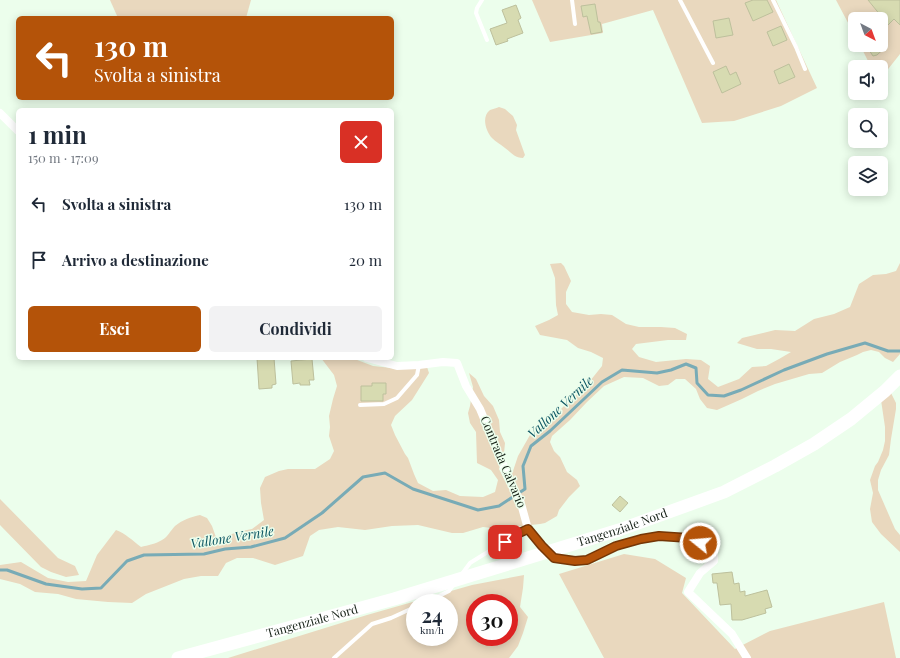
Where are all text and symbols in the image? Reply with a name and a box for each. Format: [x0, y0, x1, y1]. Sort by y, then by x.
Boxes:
north arrow [848, 12, 888, 52]
map controls [848, 12, 888, 196]
text: 130 m [94, 27, 168, 64]
icon: left [28, 32, 80, 84]
button: sound [848, 60, 888, 100]
text: Svolta a sinistra [94, 63, 221, 87]
button: search [848, 108, 888, 148]
text: 1 min [28, 118, 87, 150]
button: close [340, 121, 382, 163]
text: 150 m · 17:09 [28, 149, 99, 166]
button: layers [848, 156, 888, 196]
icon: left [28, 193, 50, 215]
text: Svolta a sinistra [62, 194, 171, 214]
text: 130 m [344, 194, 382, 214]
icon: arrive [28, 249, 50, 271]
text: Arrivo a destinazione [62, 250, 209, 270]
text: 20 m [349, 250, 382, 270]
button: Esci [28, 306, 201, 352]
button: Condividi [209, 306, 382, 352]
water label: Vallone Vernile [523, 372, 596, 441]
street label: Contrada Calvario [477, 413, 531, 510]
street label: Tangenziale Nord [575, 504, 669, 549]
water label: Vallone Vernile [189, 521, 275, 551]
position arrow [679, 522, 721, 564]
pin [488, 525, 522, 559]
icon: arrive [494, 531, 516, 553]
speed limit sign: 30 [466, 594, 518, 646]
street label: Tangenziale Nord [264, 600, 359, 641]
text: 24 [421, 601, 443, 628]
text: km/h [420, 623, 444, 637]

